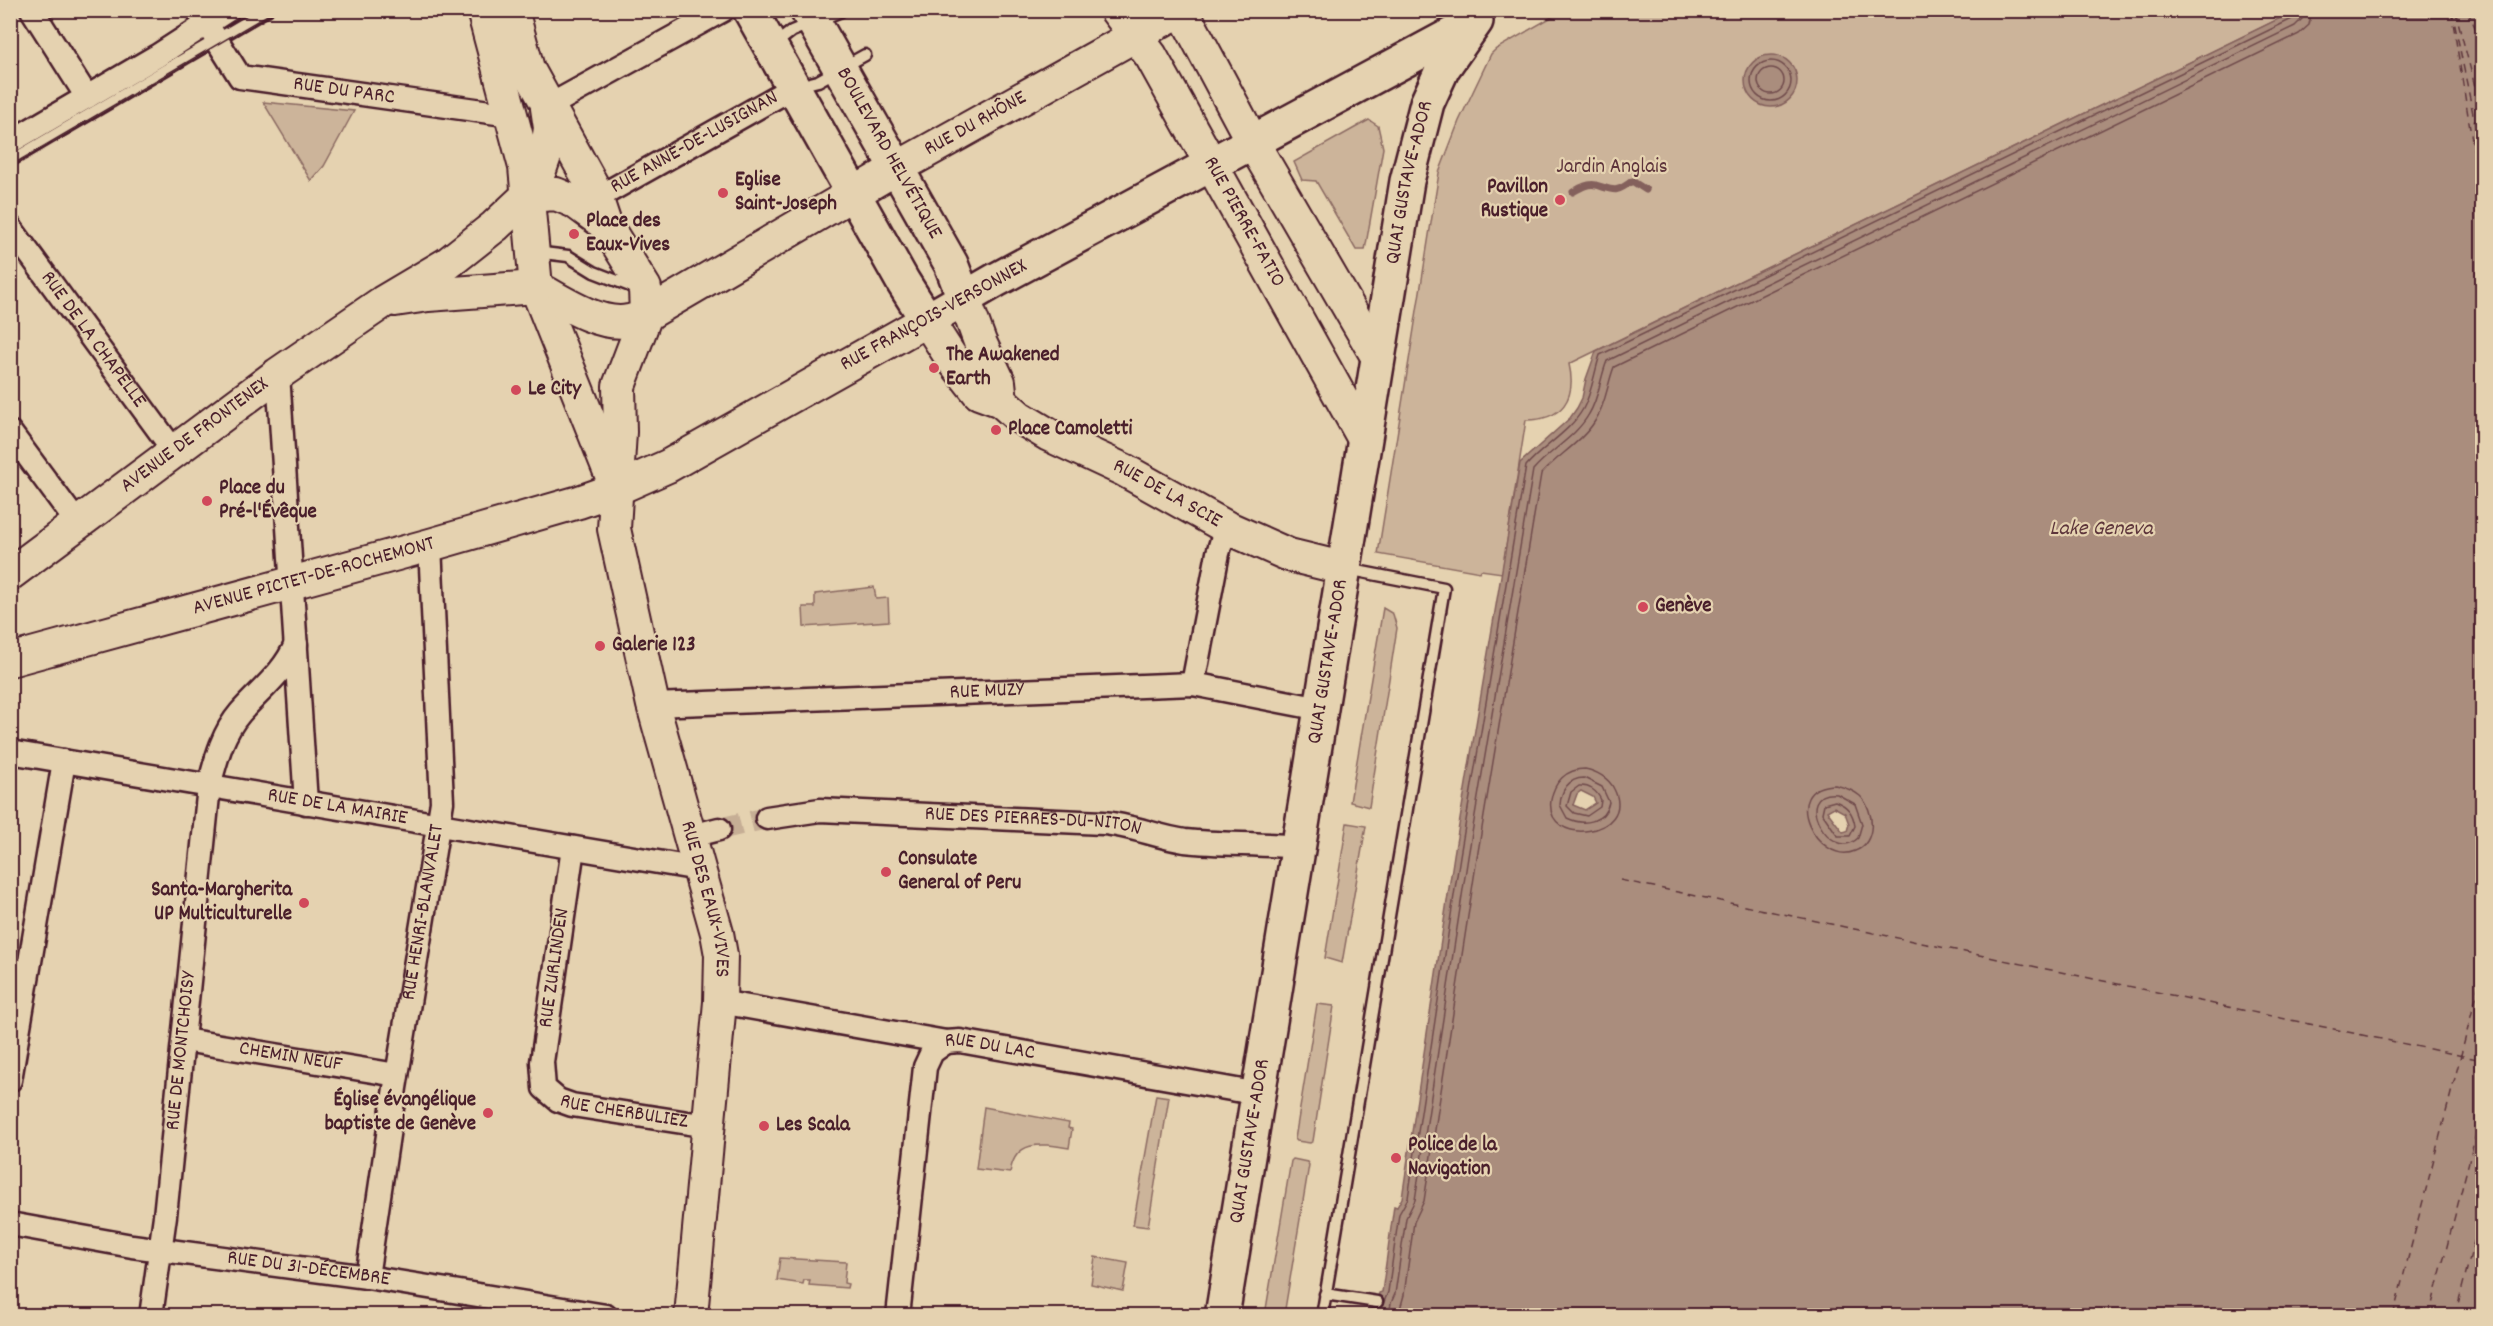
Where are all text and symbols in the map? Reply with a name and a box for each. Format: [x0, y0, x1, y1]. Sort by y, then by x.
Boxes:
street label: BOULEVARD HELVÉTIQUE [828, 62, 949, 245]
street label: RUE DU PARC [291, 70, 397, 114]
street label: RUE DU RHÔNE [919, 83, 1033, 165]
street label: RUE ANNE-DE-LUSIGNAN [605, 84, 784, 202]
street label: QUAI GUSTAVE-ADOR [1379, 98, 1442, 267]
street label: RUE PIERRE-FATIO [1195, 151, 1292, 293]
park label: Jardin Anglais [1556, 153, 1668, 183]
place label: Eglise Saint-Joseph [735, 166, 837, 220]
place label: Pavillon Rustique [1481, 173, 1548, 227]
marker: Eglise Saint-Joseph [716, 186, 730, 200]
marker: Pavillon Rustique [1553, 193, 1567, 207]
place label: Place des Eaux-Vives [586, 207, 670, 261]
marker: Place des Eaux-Vives [567, 227, 581, 241]
street label: RUE FRANÇOIS-VERSONNEX [835, 252, 1033, 380]
street label: RUE DE LA CHAPELLE [32, 265, 153, 415]
place label: The Awakened Earth [946, 341, 1060, 395]
marker: The Awakened Earth [927, 361, 941, 375]
street label: AVENUE DE FRONTENEX [115, 370, 276, 501]
place label: Le City [528, 375, 583, 405]
marker: Le City [509, 383, 523, 397]
place label: Place Camoletti [1008, 415, 1133, 445]
marker: Place Camoletti [989, 423, 1003, 437]
street label: RUE DE LA SCIE [1108, 452, 1227, 537]
place label: Place du Pré-l'Évêque [219, 474, 317, 528]
marker: Place du Pré-l'Évêque [200, 494, 214, 508]
water label: Lake Geneva [2049, 514, 2154, 545]
street label: AVENUE PICTET-DE-ROCHEMONT [189, 529, 439, 624]
street label: QUAI GUSTAVE-ADOR [1300, 577, 1357, 746]
place label: Genève [1655, 592, 1712, 622]
marker: Genève [1636, 600, 1650, 614]
place label: Galerie 123 [612, 631, 695, 661]
marker: Galerie 123 [593, 639, 607, 653]
street label: RUE MUZY [949, 676, 1026, 708]
street label: RUE DE LA MAIRIE [265, 781, 410, 834]
street label: RUE DES PIERRES-DU-NITON [924, 800, 1145, 845]
street label: RUE DES EAUX-VIVES [671, 818, 736, 978]
street label: RUE HENRI-BLANVALET [395, 822, 453, 1003]
place label: Consulate General of Peru [898, 845, 1021, 899]
marker: Consulate General of Peru [879, 865, 893, 879]
place label: Santa-Margherita UP Multiculturelle [151, 876, 293, 930]
marker: Santa-Margherita UP Multiculturelle [297, 896, 311, 910]
street label: RUE ZURLINDEN [532, 906, 578, 1030]
street label: RUE DE MONTCHOISY [159, 969, 205, 1132]
street label: RUE DU LAC [944, 1025, 1037, 1069]
street label: CHEMIN NEUF [237, 1034, 345, 1081]
street label: QUAI GUSTAVE-ADOR [1222, 1057, 1279, 1226]
place label: Église évangélique baptiste de Genève [325, 1086, 476, 1140]
street label: RUE CHERBULIEZ [555, 1087, 691, 1138]
marker: Église évangélique baptiste de Genève [481, 1106, 495, 1120]
place label: Les Scala [776, 1111, 851, 1141]
marker: Les Scala [757, 1119, 771, 1133]
place label: Police de la Navigation [1408, 1131, 1498, 1185]
marker: Police de la Navigation [1389, 1151, 1403, 1165]
street label: RUE DU 31-DÉCEMBRE [225, 1244, 393, 1296]

